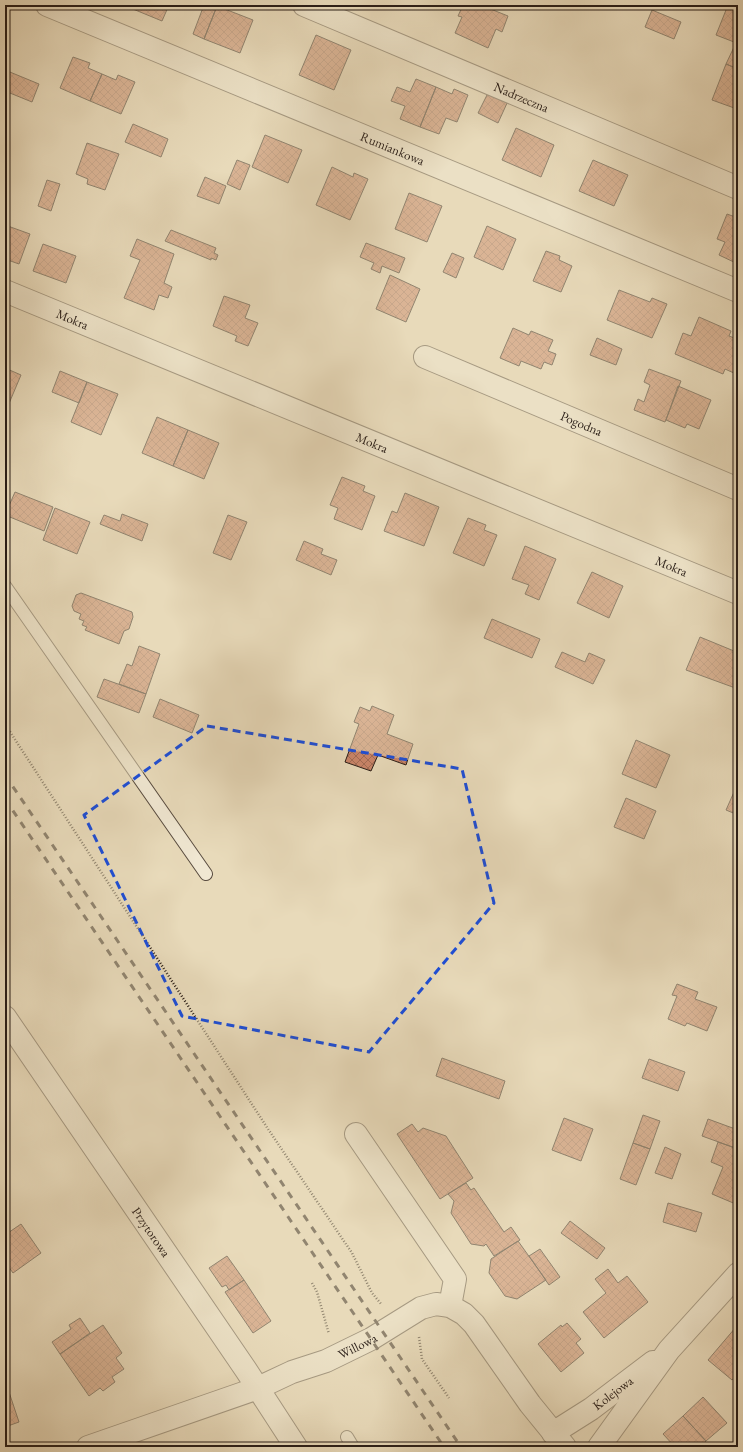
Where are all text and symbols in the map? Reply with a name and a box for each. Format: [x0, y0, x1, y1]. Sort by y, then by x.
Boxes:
street label: Nadrzeczna [491, 78, 552, 116]
street label: Rumiankowa [358, 127, 428, 169]
street label: Mokra [54, 305, 92, 333]
street label: Pogodna [558, 407, 606, 440]
street label: Mokra [353, 428, 391, 457]
street label: Mokra [653, 551, 691, 580]
street label: Przytorowa [128, 1203, 175, 1261]
street label: Willowa [335, 1329, 381, 1362]
street label: Kolejowa [589, 1371, 637, 1413]

